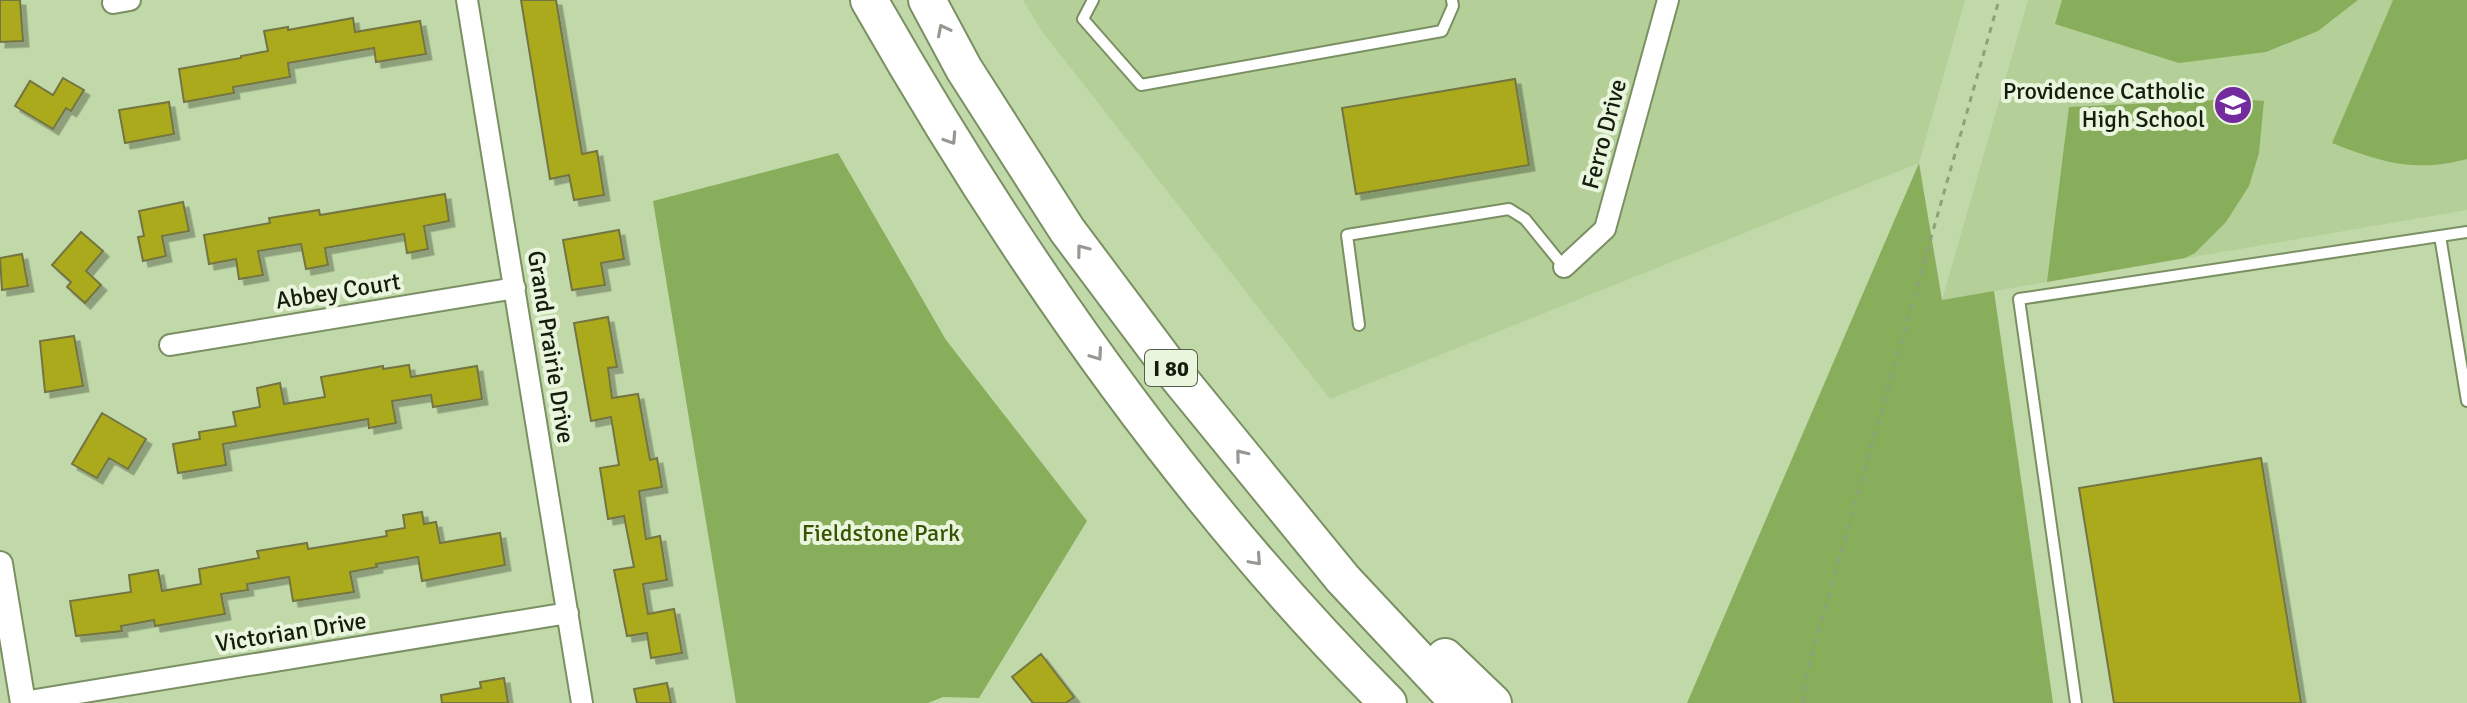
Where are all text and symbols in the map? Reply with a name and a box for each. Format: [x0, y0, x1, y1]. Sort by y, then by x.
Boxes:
one-way arrow [938, 24, 953, 39]
street label: Ferro Drive [1575, 76, 1633, 192]
place label: Providence Catholic High School [2003, 76, 2205, 134]
school or university icon: Providence Catholic High School [2212, 84, 2254, 126]
one-way arrow [942, 131, 957, 145]
one-way arrow [1077, 244, 1091, 259]
street label: Grand Prairie Drive [521, 249, 581, 445]
street label: Abbey Court [273, 266, 403, 316]
one-way arrow [1087, 346, 1102, 360]
road number: I 80 [1145, 350, 1197, 386]
one-way arrow [1236, 450, 1251, 464]
park label: Fieldstone Park [802, 518, 960, 548]
one-way arrow [1247, 550, 1261, 565]
street label: Victorian Drive [213, 605, 369, 659]

